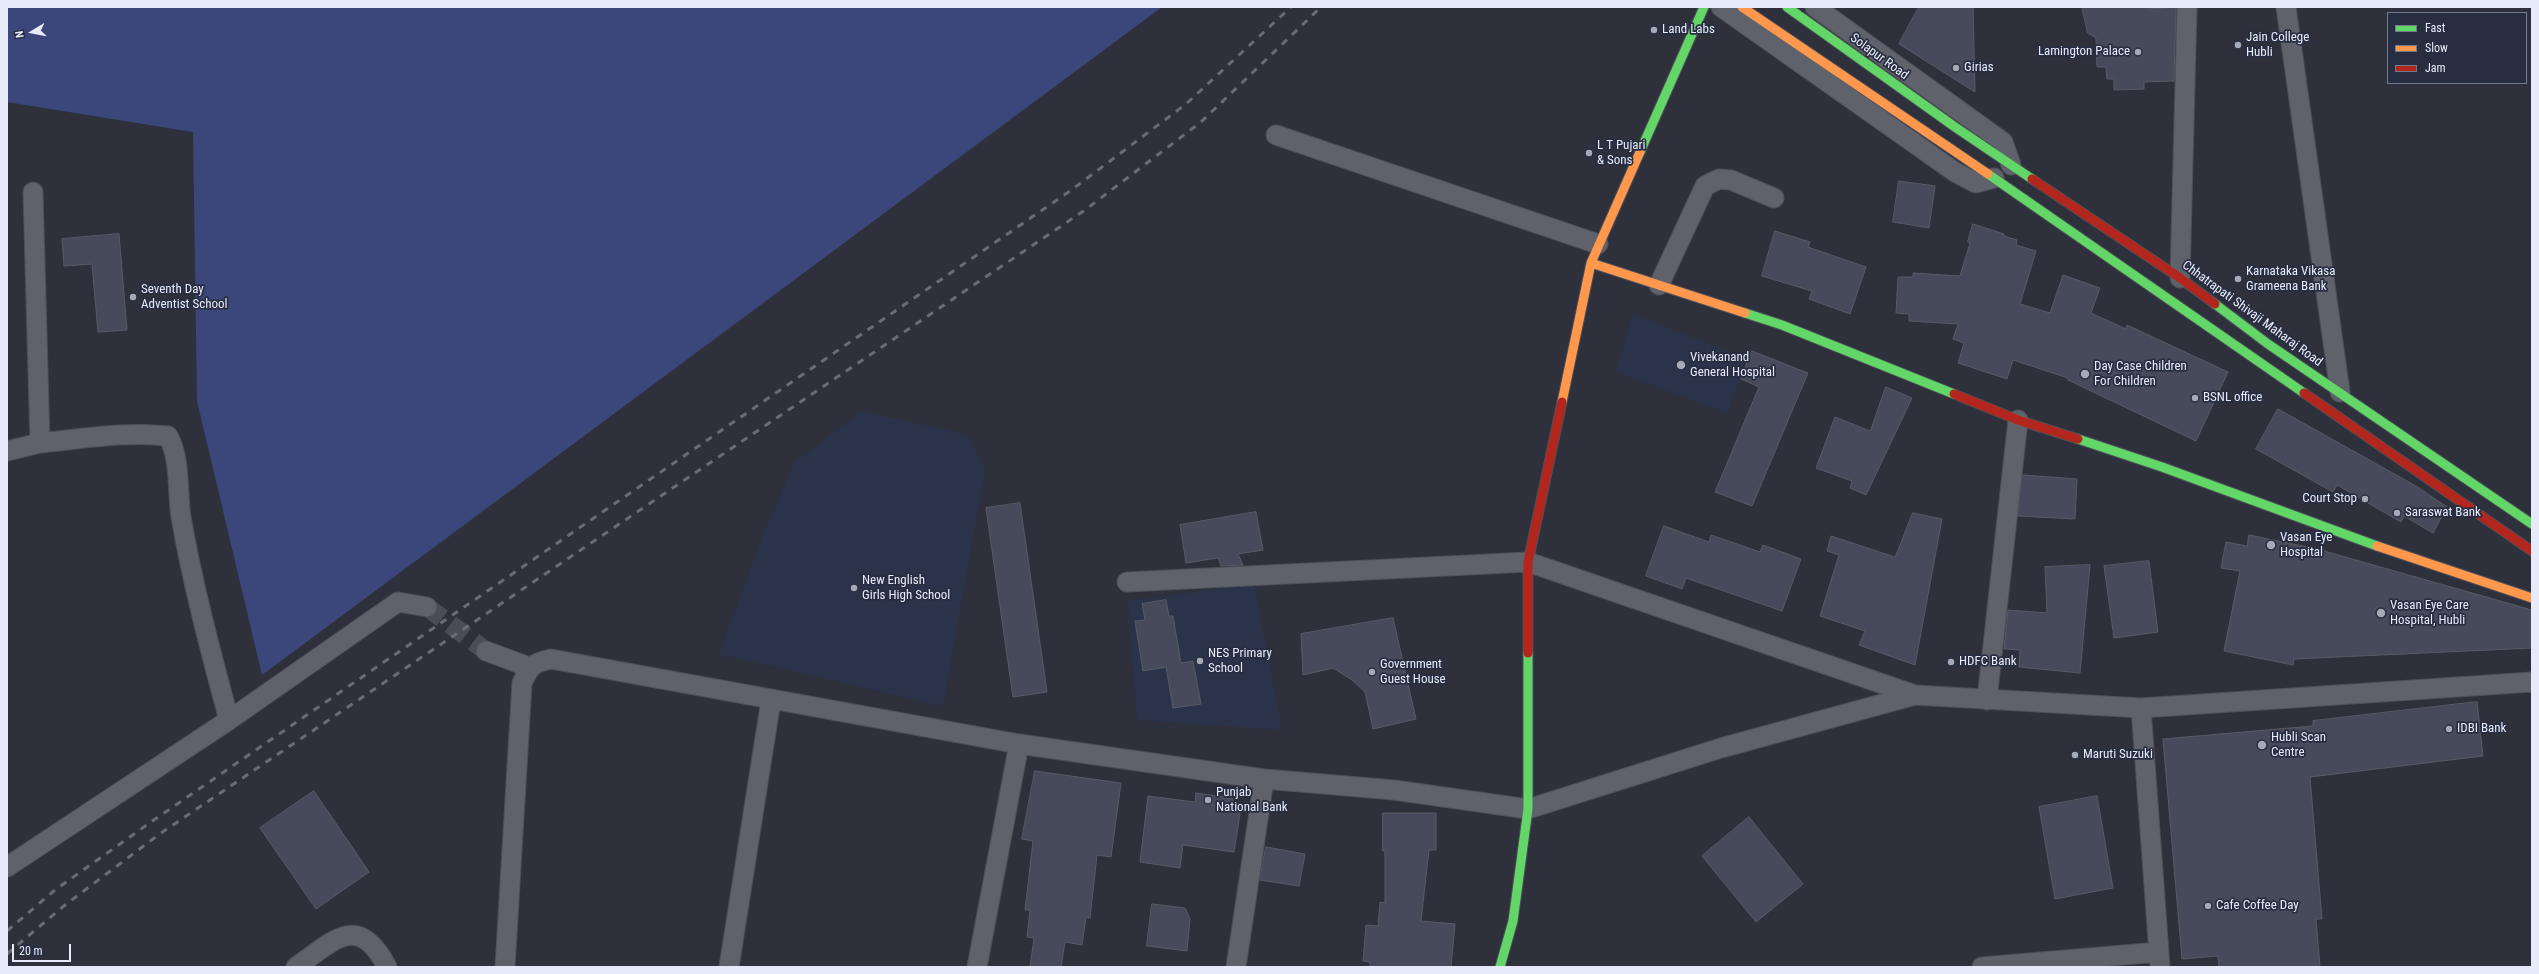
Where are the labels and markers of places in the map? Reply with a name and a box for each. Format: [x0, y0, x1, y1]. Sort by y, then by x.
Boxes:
place label: Land Labs [1662, 22, 1715, 38]
marker: Land Labs [1649, 25, 1659, 35]
place label: Jain College Hubli [2246, 30, 2309, 61]
marker: Jain College Hubli [2233, 40, 2243, 50]
place label: Lamington Palace [2038, 44, 2130, 60]
marker: Lamington Palace [2133, 47, 2143, 57]
place label: Girias [1964, 60, 1994, 76]
marker: Girias [1951, 63, 1961, 73]
place label: L T Pujari & Sons [1597, 138, 1645, 169]
marker: L T Pujari & Sons [1584, 148, 1594, 158]
place label: Karnataka Vikasa Grameena Bank [2246, 264, 2335, 295]
marker: Karnataka Vikasa Grameena Bank [2233, 274, 2243, 284]
place label: Seventh Day Adventist School [141, 282, 227, 313]
marker: Seventh Day Adventist School [128, 292, 138, 302]
place label: Vivekanand General Hospital [1690, 350, 1775, 381]
marker: Vivekanand General Hospital [1675, 359, 1687, 371]
place label: Day Case Children For Children [2094, 359, 2187, 390]
marker: Day Case Children For Children [2079, 368, 2091, 380]
place label: BSNL office [2203, 390, 2262, 406]
marker: BSNL office [2190, 393, 2200, 403]
place label: Court Stop [2302, 491, 2357, 507]
marker: Court Stop [2360, 494, 2370, 504]
place label: Saraswat Bank [2405, 505, 2481, 521]
marker: Saraswat Bank [2392, 508, 2402, 518]
place label: Vasan Eye Hospital [2280, 530, 2332, 561]
marker: Vasan Eye Hospital [2265, 539, 2277, 551]
place label: New English Girls High School [862, 573, 950, 604]
marker: New English Girls High School [849, 583, 859, 593]
place label: Vasan Eye Care Hospital, Hubli [2390, 598, 2469, 629]
marker: Vasan Eye Care Hospital, Hubli [2375, 607, 2387, 619]
place label: NES Primary School [1208, 646, 1272, 677]
place label: HDFC Bank [1959, 654, 2017, 670]
marker: NES Primary School [1195, 656, 1205, 666]
place label: Government Guest House [1380, 657, 1446, 688]
marker: HDFC Bank [1946, 657, 1956, 667]
marker: Government Guest House [1367, 667, 1377, 677]
place label: IDBI Bank [2457, 721, 2506, 737]
marker: IDBI Bank [2444, 724, 2454, 734]
place label: Hubli Scan Centre [2271, 730, 2326, 761]
marker: Hubli Scan Centre [2256, 739, 2268, 751]
place label: Maruti Suzuki [2083, 747, 2153, 763]
marker: Maruti Suzuki [2070, 750, 2080, 760]
place label: Punjab National Bank [1216, 785, 1288, 816]
marker: Punjab National Bank [1203, 795, 1213, 805]
place label: Cafe Coffee Day [2216, 898, 2299, 914]
marker: Cafe Coffee Day [2203, 901, 2213, 911]

